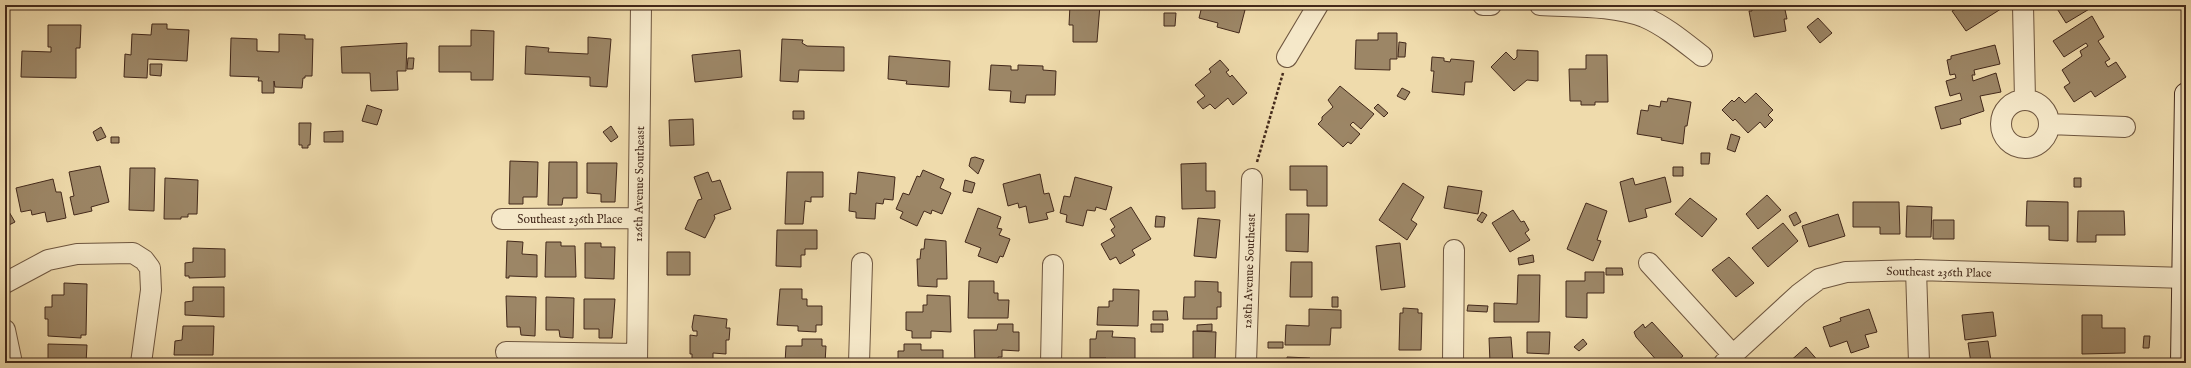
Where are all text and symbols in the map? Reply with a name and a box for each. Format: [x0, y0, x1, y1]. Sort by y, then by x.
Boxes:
street label: 126th Avenue Southeast [631, 126, 648, 242]
street label: Southeast 236th Place [517, 212, 623, 227]
street label: 128th Avenue Southeast [1240, 213, 1259, 329]
street label: Southeast 236th Place [1886, 264, 1992, 281]

